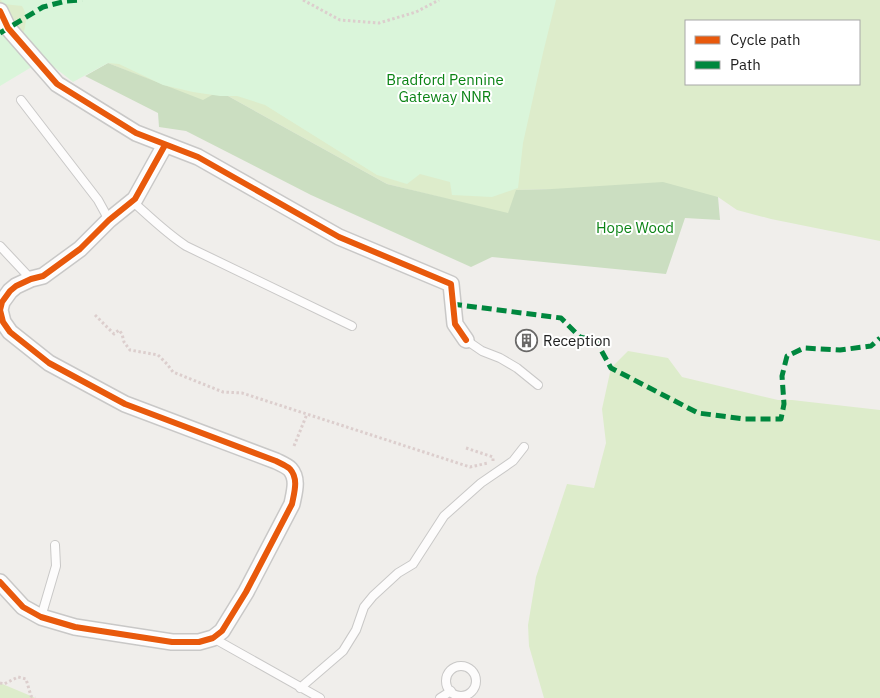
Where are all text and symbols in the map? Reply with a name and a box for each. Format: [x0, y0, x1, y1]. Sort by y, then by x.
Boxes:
legend [685, 20, 860, 85]
text: Cycle path [730, 30, 801, 49]
text: Path [730, 55, 761, 74]
park label: Bradford Pennine Gateway NNR [386, 70, 504, 106]
park label: Hope Wood [596, 218, 674, 237]
building icon: Reception [515, 329, 539, 353]
place label: Reception [543, 331, 611, 350]

